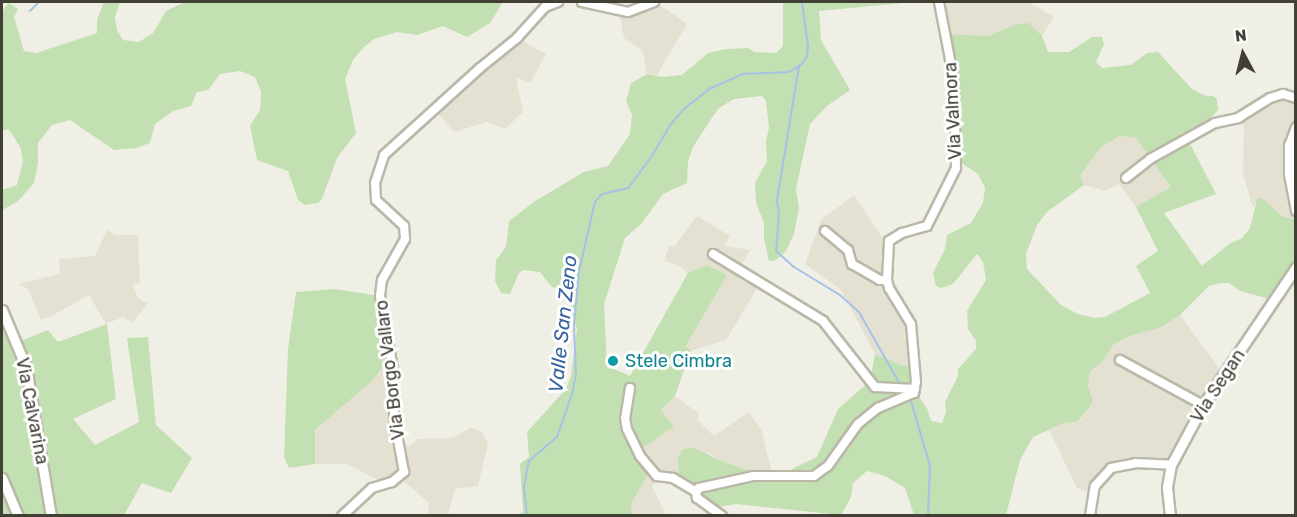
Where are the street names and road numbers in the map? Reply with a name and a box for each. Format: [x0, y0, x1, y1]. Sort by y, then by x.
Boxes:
street label: Via Valmora [940, 61, 966, 161]
street label: Via Borgo Vallaro [371, 299, 409, 441]
street label: Via Segan [1186, 345, 1250, 427]
street label: Via Calvarina [11, 356, 53, 466]

